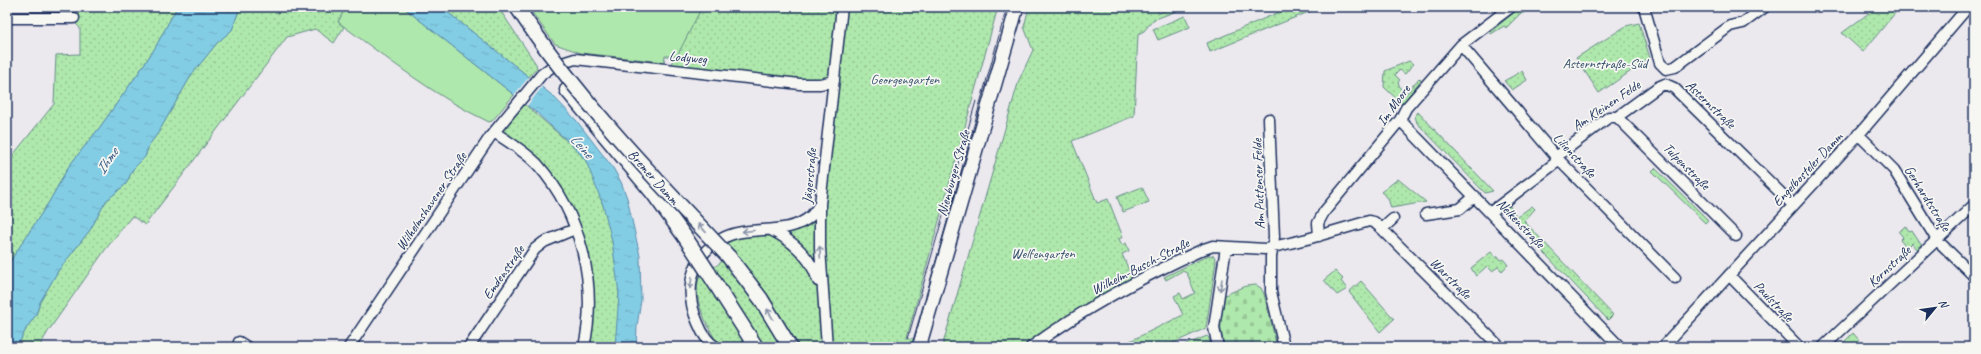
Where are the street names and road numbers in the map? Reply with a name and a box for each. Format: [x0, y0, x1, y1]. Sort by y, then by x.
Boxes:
street label: Lodyweg [668, 47, 709, 68]
street label: Am Kleinen Felde [1569, 76, 1645, 134]
street label: Asternstraße [1682, 77, 1740, 133]
street label: Im Moore [1373, 80, 1415, 129]
street label: Nienburger Straße [933, 127, 974, 218]
street label: Engelbosteler Damm [1769, 128, 1847, 210]
street label: Lilienstraße [1550, 129, 1601, 182]
street label: Am Puttenser Felde [1248, 137, 1269, 230]
street label: Tulpenstraße [1660, 139, 1715, 194]
street label: Bremer Damm [624, 146, 684, 210]
street label: Jägerstraße [799, 146, 820, 205]
street label: Wilhelmshavener Straße [392, 148, 471, 254]
street label: Gerhardtstraße [1901, 162, 1955, 235]
street label: Nelkenstraße [1493, 195, 1549, 253]
street label: Wilhelm-Busch-Straße [1089, 234, 1193, 298]
street label: Emdenstraße [479, 241, 529, 302]
street label: Kornstraße [1864, 241, 1915, 291]
street label: Warstraße [1426, 254, 1476, 304]
street label: Paulstraße [1750, 277, 1798, 326]

